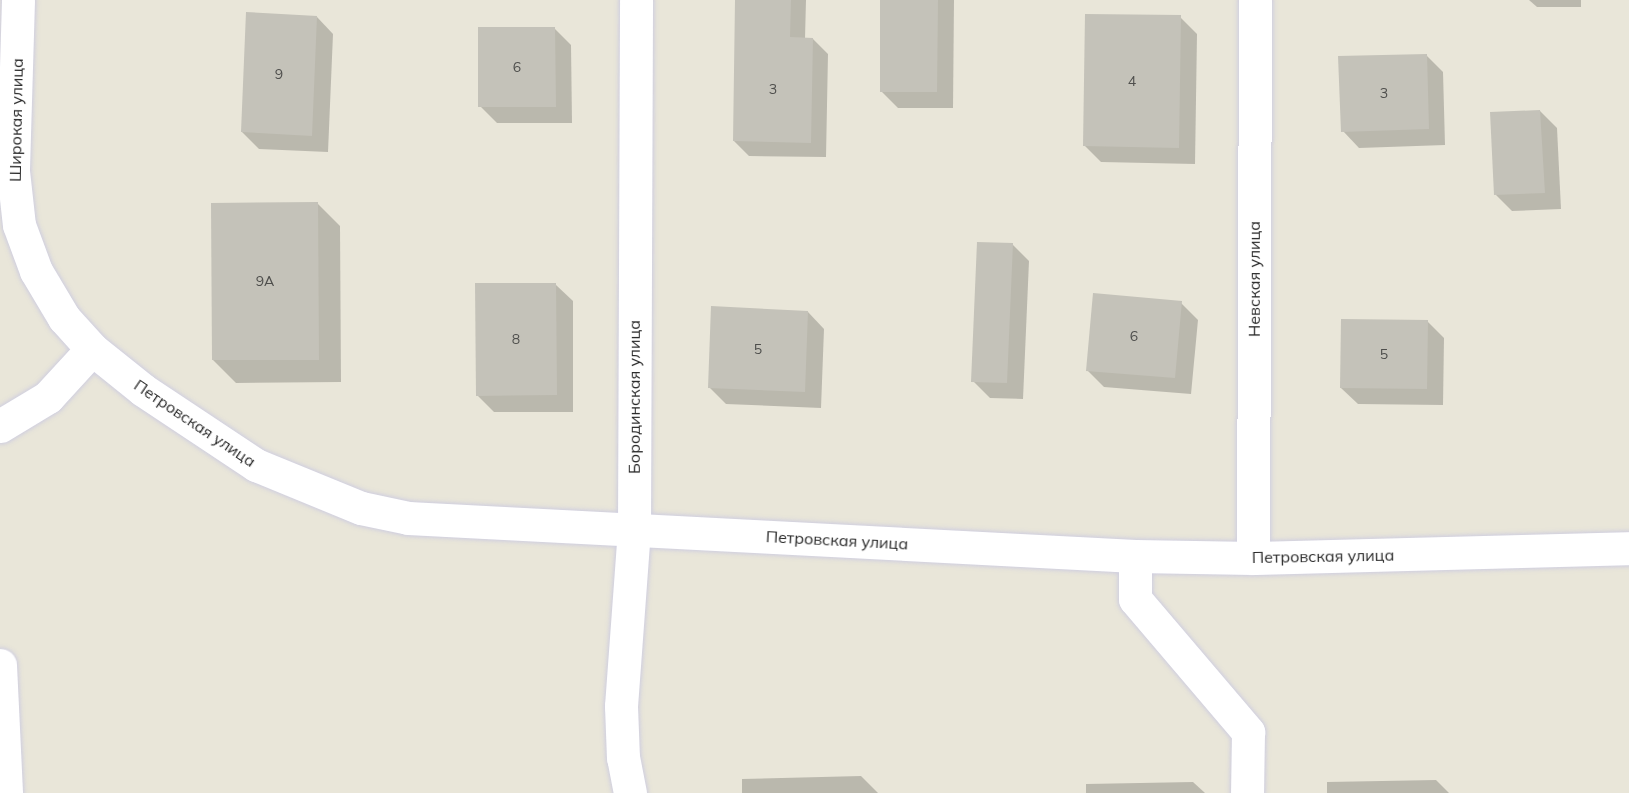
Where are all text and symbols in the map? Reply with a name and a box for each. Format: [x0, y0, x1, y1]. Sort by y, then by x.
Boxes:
street label: Широкая улица [5, 58, 27, 182]
house number: 6 [513, 59, 521, 75]
house number: 9 [275, 66, 283, 82]
house number: 4 [1128, 73, 1136, 89]
house number: 3 [769, 81, 777, 97]
house number: 3 [1380, 85, 1388, 101]
street label: Невская улица [1244, 221, 1264, 337]
house number: 9А [256, 273, 274, 289]
street label: Бородинская улица [624, 320, 644, 474]
house number: 6 [1130, 328, 1138, 344]
house number: 8 [512, 331, 520, 347]
house number: 5 [754, 341, 762, 357]
house number: 5 [1380, 346, 1388, 362]
street label: Петровская улица [131, 375, 259, 471]
street label: Петровская улица [765, 527, 909, 553]
street label: Петровская улица [1252, 545, 1394, 567]

